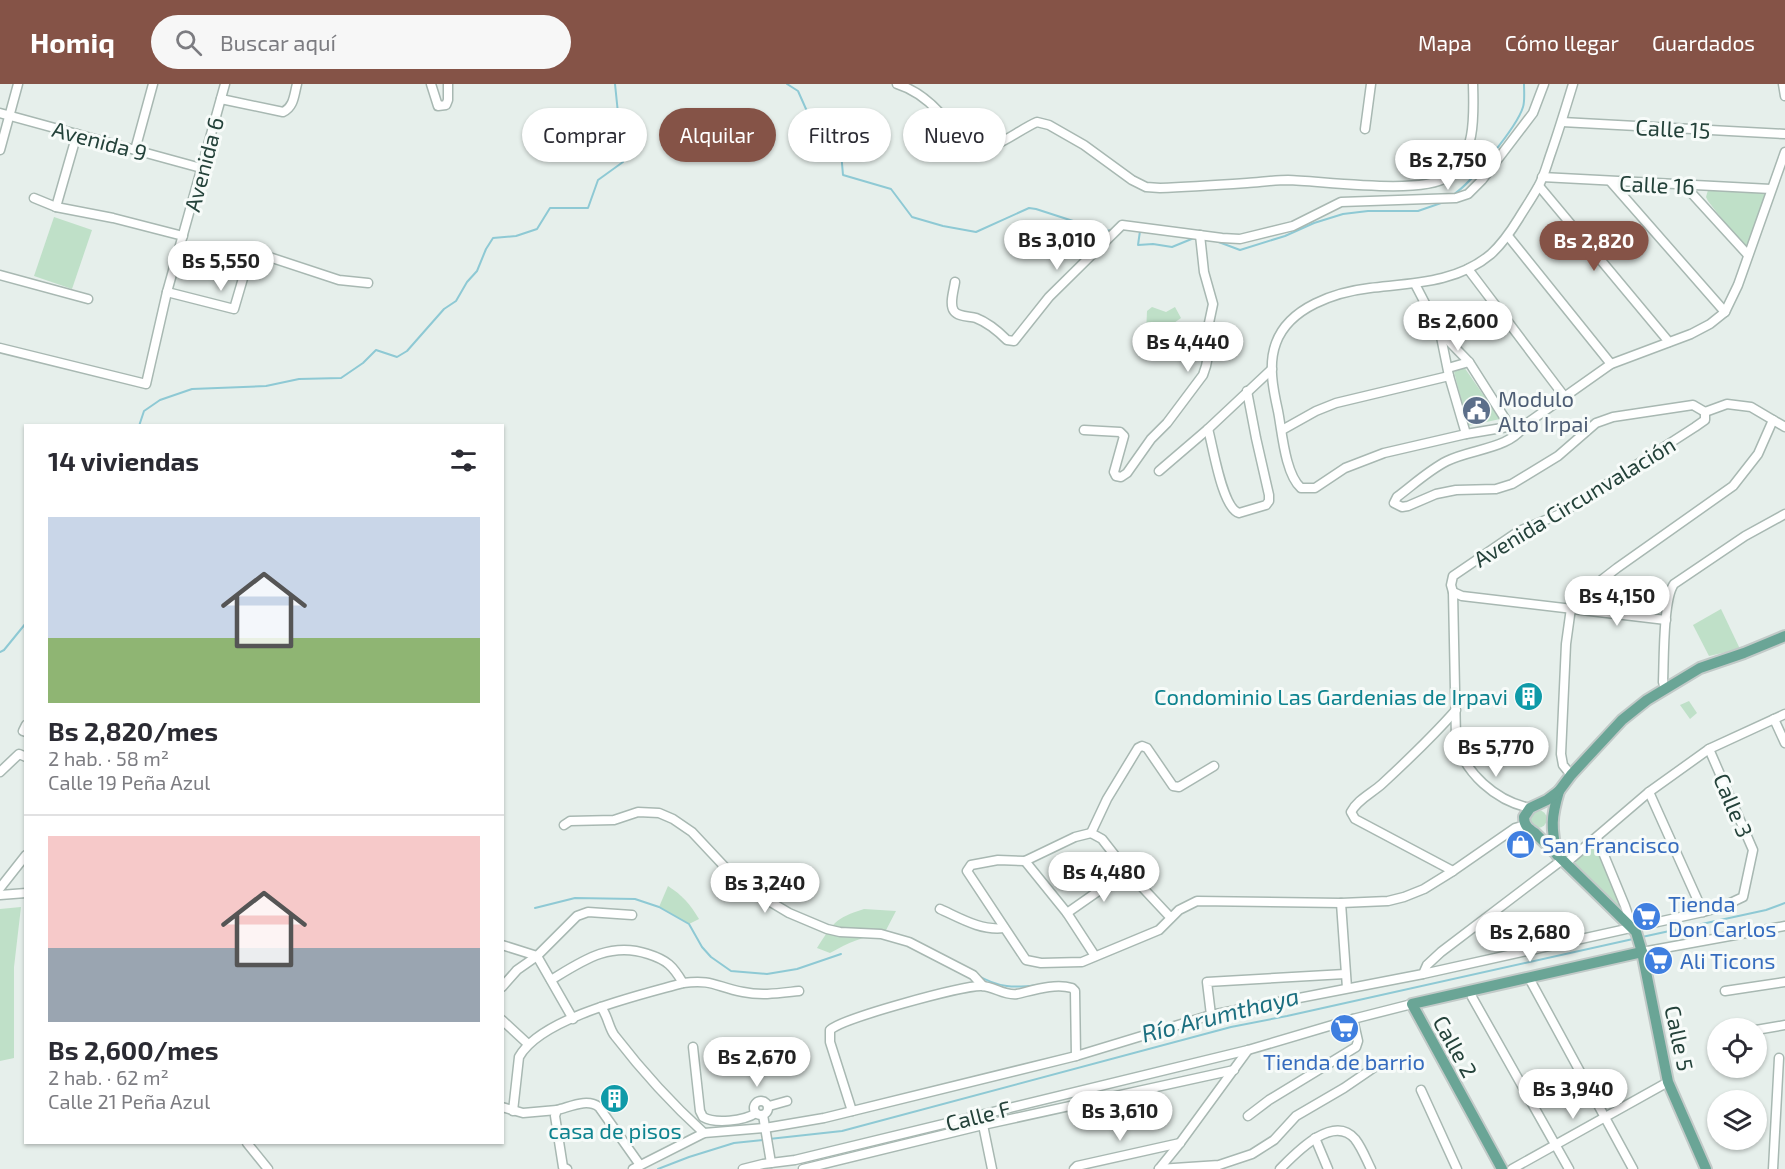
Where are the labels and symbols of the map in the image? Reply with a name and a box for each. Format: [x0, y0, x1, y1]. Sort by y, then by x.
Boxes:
street label: Calle 15 [1635, 113, 1711, 143]
street label: Avenida 6 [178, 114, 228, 214]
street label: Avenida 9 [50, 115, 150, 165]
pin: Bs 2,750 [1386, 140, 1510, 191]
street label: Calle 16 [1618, 169, 1696, 199]
pin: Bs 3,010 [995, 220, 1119, 271]
pin: Bs 2,820 [1532, 221, 1656, 272]
pin: Bs 5,550 [159, 241, 283, 292]
pin: Bs 2,600 [1396, 301, 1520, 352]
pin: Bs 4,440 [1126, 322, 1250, 373]
place label: Modulo Alto Irpai [1498, 385, 1589, 436]
public building icon: Modulo Alto Irpai [1461, 395, 1493, 427]
street label: Avenida Circunvalación [1468, 430, 1680, 572]
pin: Bs 4,150 [1555, 576, 1679, 627]
building icon: Condominio Las Gardenias de Irpavi [1513, 680, 1545, 712]
place label: Condominio Las Gardenias de Irpavi [1154, 683, 1508, 709]
pin: Bs 5,770 [1434, 727, 1558, 778]
street label: Calle 3 [1709, 769, 1759, 841]
shop icon: San Francisco [1505, 828, 1537, 860]
place label: San Francisco [1542, 831, 1680, 857]
pin: Bs 4,480 [1042, 852, 1166, 903]
pin: Bs 3,240 [703, 863, 827, 914]
place label: Tienda Don Carlos [1668, 890, 1776, 941]
supermarket icon: Tienda Don Carlos [1631, 900, 1663, 932]
pin: Bs 2,680 [1468, 912, 1592, 963]
supermarket icon: Ali Ticons [1643, 944, 1675, 976]
place label: Ali Ticons [1680, 947, 1775, 973]
water label: Río Arumthaya [1138, 980, 1302, 1048]
street label: Calle 5 [1660, 1003, 1700, 1073]
street label: Calle 2 [1428, 1010, 1484, 1082]
supermarket icon: Tienda de barrio [1328, 1013, 1360, 1045]
pin: Bs 2,670 [695, 1037, 819, 1088]
place label: Tienda de barrio [1263, 1048, 1425, 1074]
pin: Bs 3,940 [1511, 1069, 1635, 1120]
building icon: casa de pisos [599, 1082, 631, 1114]
pin: Bs 3,610 [1058, 1091, 1182, 1142]
street label: Calle F [943, 1094, 1013, 1136]
place label: casa de pisos [548, 1117, 682, 1143]

